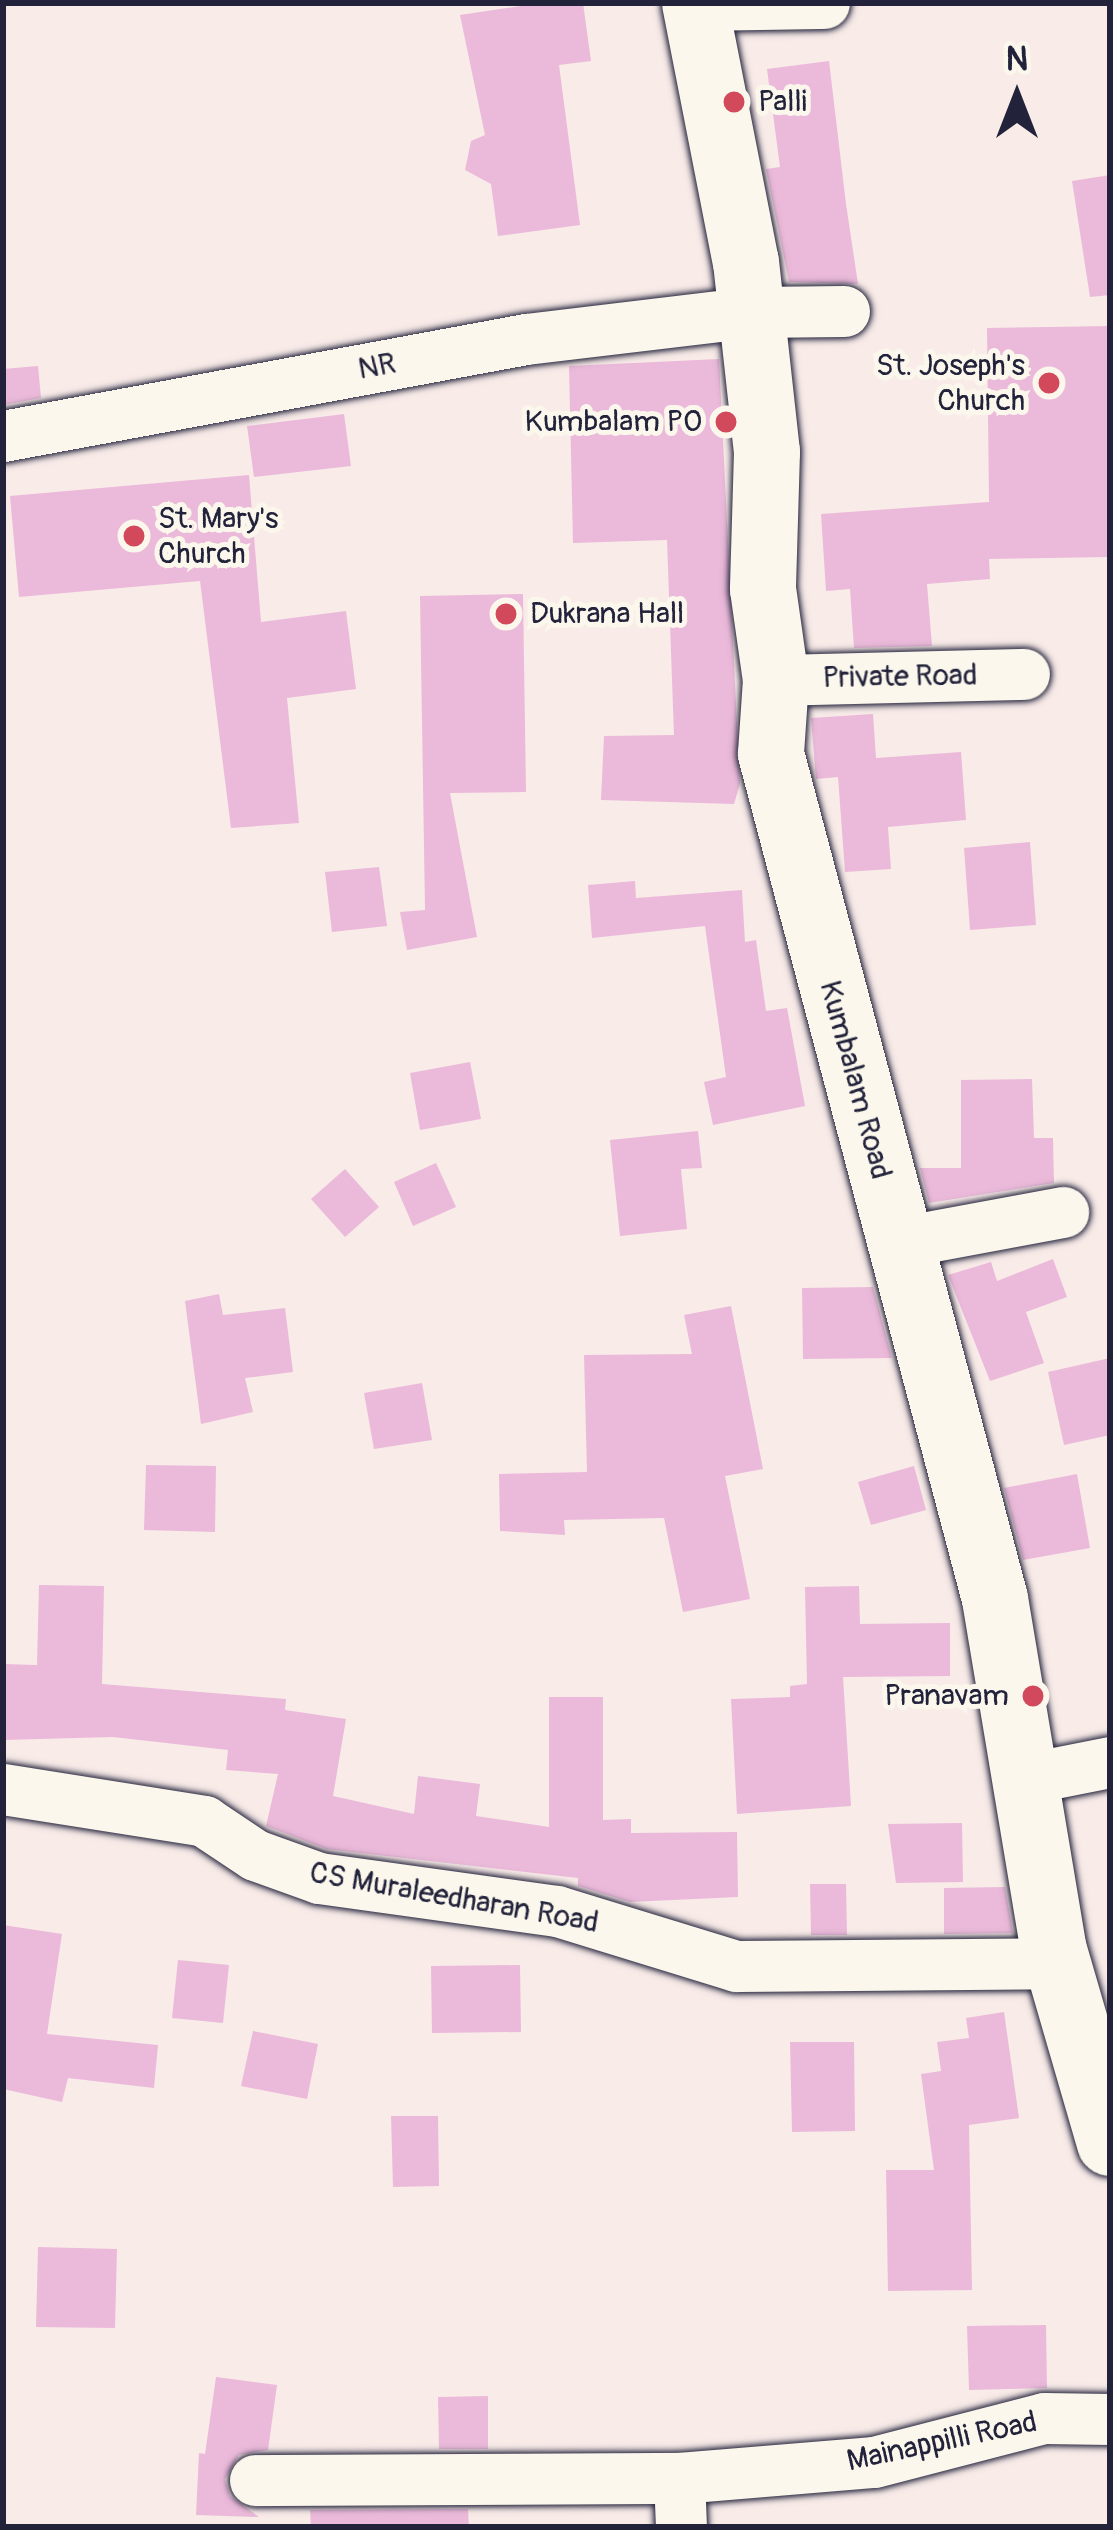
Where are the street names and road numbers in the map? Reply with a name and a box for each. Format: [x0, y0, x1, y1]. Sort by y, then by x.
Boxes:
street label: NR [355, 346, 399, 388]
street label: Private Road [822, 658, 978, 696]
street label: Kumbalam Road [811, 977, 899, 1183]
street label: CS Muraleedharan Road [307, 1855, 601, 1941]
street label: Mainappilli Road [844, 2404, 1040, 2480]

